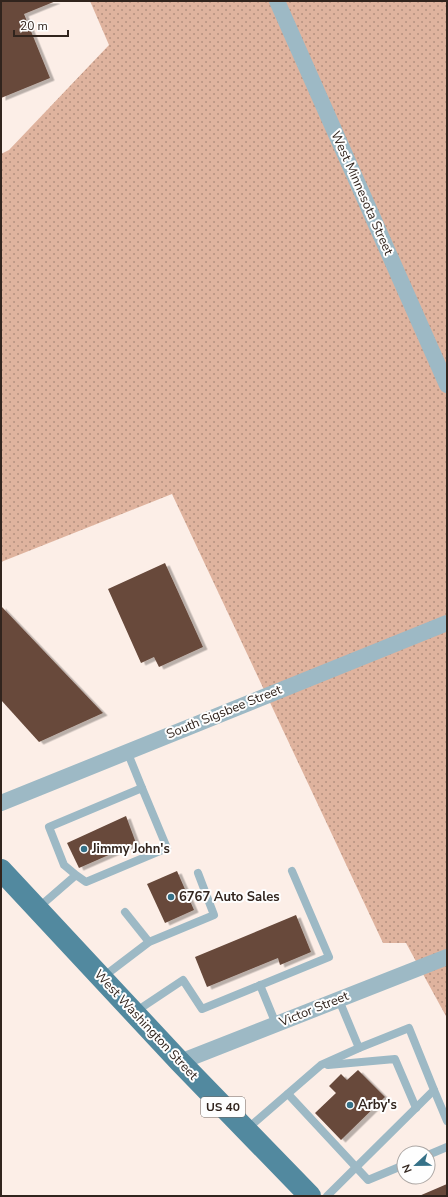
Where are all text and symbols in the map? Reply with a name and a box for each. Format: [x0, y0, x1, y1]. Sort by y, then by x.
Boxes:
scale bar [14, 12, 68, 38]
text: 20 m [20, 18, 48, 34]
street label: West Minnesota Street [327, 128, 398, 258]
street label: South Sigsbee Street [164, 680, 285, 743]
place label: Jimmy John's [91, 840, 170, 858]
marker: Jimmy John's [79, 844, 89, 854]
place label: 6767 Auto Sales [179, 888, 280, 906]
marker: 6767 Auto Sales [166, 892, 176, 902]
street label: West Washington Street [90, 966, 202, 1084]
street label: Victor Street [276, 987, 352, 1031]
place label: Arby's [358, 1096, 397, 1114]
road number: US 40 [201, 1097, 245, 1117]
marker: Arby's [345, 1100, 355, 1110]
north arrow [396, 1145, 436, 1185]
text: N [399, 1162, 416, 1175]

